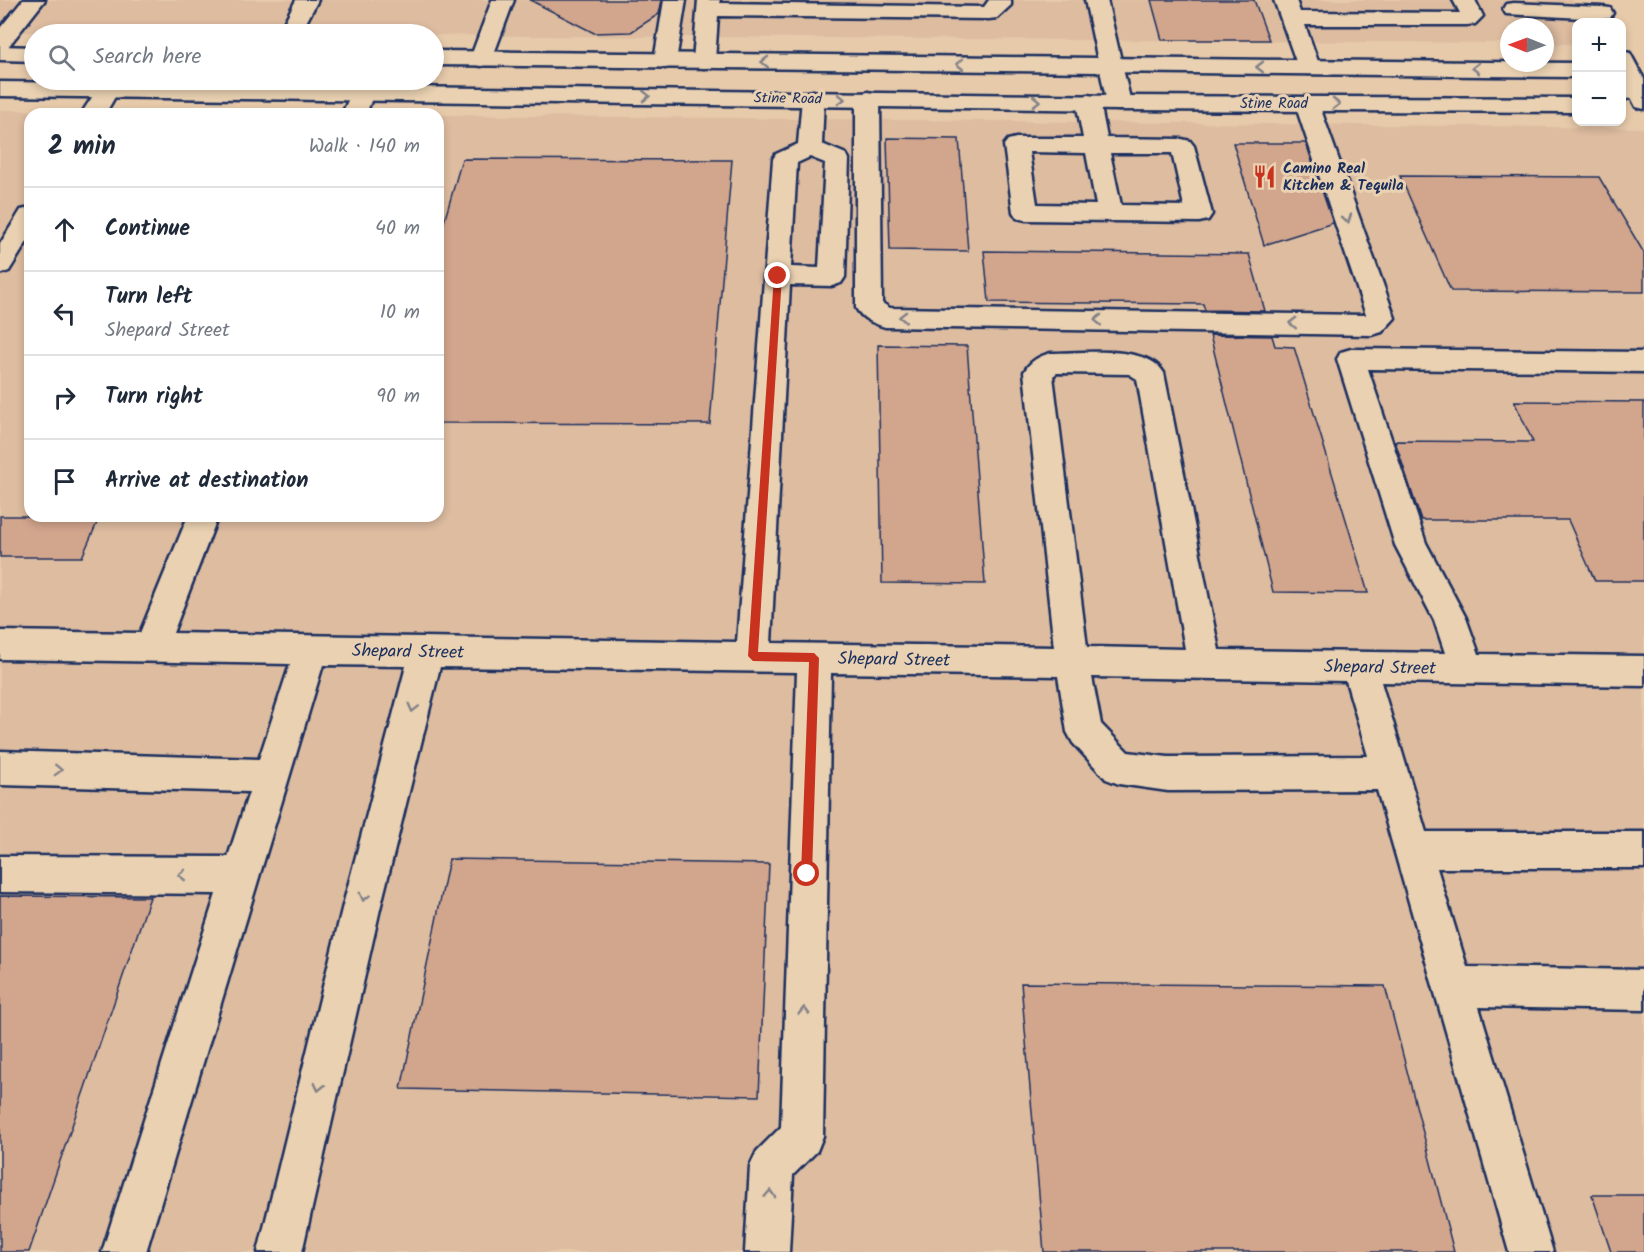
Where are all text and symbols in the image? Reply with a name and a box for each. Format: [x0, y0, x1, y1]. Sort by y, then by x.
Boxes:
north arrow [1500, 18, 1554, 72]
map controls [1572, 18, 1626, 126]
button: + [1572, 18, 1626, 72]
search box [24, 24, 444, 90]
text: Search here [93, 40, 201, 75]
icon: search [45, 41, 78, 74]
one-way arrow [761, 56, 770, 68]
one-way arrow [956, 58, 965, 71]
one-way arrow [1256, 61, 1265, 73]
one-way arrow [1472, 62, 1481, 74]
button: − [1572, 72, 1626, 126]
street label: Stine Road [754, 86, 823, 112]
one-way arrow [642, 90, 651, 102]
one-way arrow [837, 92, 846, 105]
street label: Stine Road [1240, 92, 1309, 116]
one-way arrow [1032, 95, 1041, 107]
one-way arrow [1332, 98, 1341, 110]
text: 2 min [48, 126, 116, 168]
text: Walk · 140 m [309, 131, 420, 163]
place label: Camino Real Kitchen & Tequila [1283, 157, 1404, 198]
restaurant icon: Camino Real Kitchen & Tequila [1252, 164, 1278, 190]
text: Continue [105, 212, 190, 247]
icon: ahead [48, 213, 81, 246]
text: 40 m [375, 213, 420, 245]
one-way arrow [1339, 213, 1352, 223]
route end [764, 262, 790, 288]
text: Turn left [105, 280, 192, 315]
icon: left [48, 297, 81, 330]
text: 10 m [380, 297, 420, 329]
one-way arrow [899, 311, 908, 324]
one-way arrow [1094, 314, 1103, 327]
text: Shepard Street [105, 315, 230, 347]
one-way arrow [1289, 317, 1298, 330]
text: Turn right [105, 380, 203, 415]
icon: right [48, 381, 81, 414]
text: 90 m [376, 381, 420, 413]
text: Arrive at destination [105, 464, 308, 499]
icon: arrive [48, 465, 81, 498]
street label: Shepard Street [352, 637, 465, 668]
street label: Shepard Street [838, 645, 951, 676]
street label: Shepard Street [1324, 653, 1437, 684]
one-way arrow [407, 703, 420, 713]
one-way arrow [54, 764, 63, 776]
route start [793, 860, 819, 886]
one-way arrow [178, 869, 187, 881]
one-way arrow [359, 892, 372, 902]
one-way arrow [798, 1007, 811, 1016]
one-way arrow [314, 1081, 327, 1091]
one-way arrow [764, 1189, 777, 1198]

